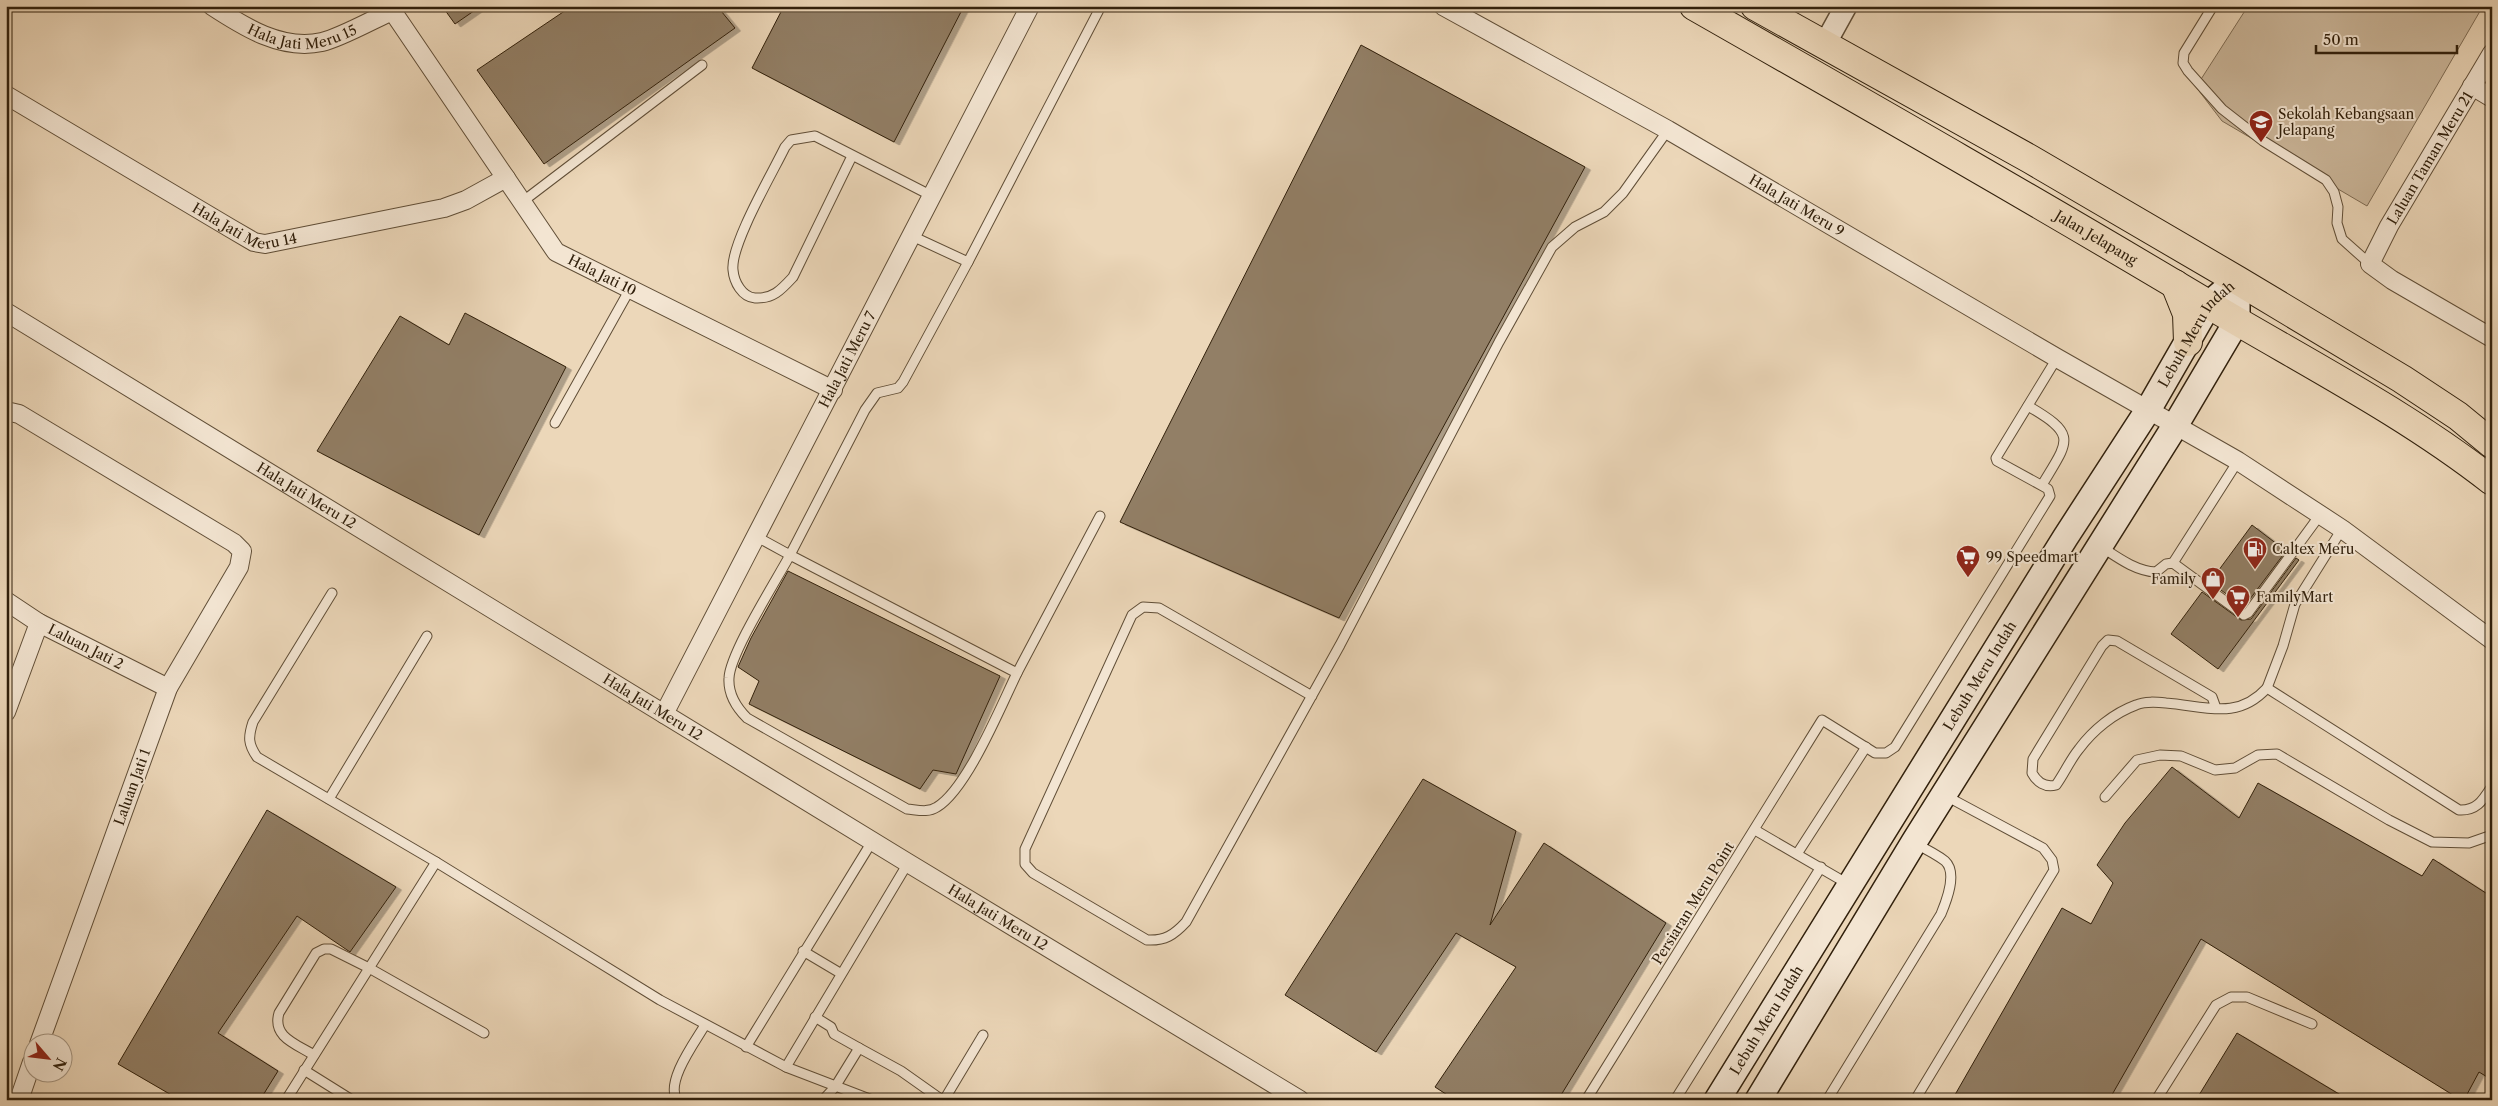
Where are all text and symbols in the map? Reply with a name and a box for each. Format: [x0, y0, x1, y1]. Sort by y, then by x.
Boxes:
street label: Hala Jati Meru 15 [244, 17, 358, 33]
text: Hala Jati Meru 15 [244, 20, 360, 53]
scale bar [2316, 22, 2457, 54]
text: 50 m [2323, 30, 2359, 49]
street label: Laluan Taman Meru 21 [2383, 88, 2477, 228]
place label: Sekolah Kebangsaan Jelapang [2276, 105, 2415, 139]
school or university icon: Sekolah Kebangsaan Jelapang [2248, 109, 2274, 143]
street label: Hala Jati Meru 9 [1746, 170, 1848, 240]
street label: Hala Jati Meru 14 [189, 199, 298, 253]
street label: Jalan Jelapang [2050, 205, 2141, 269]
street label: Hala Jati 10 [565, 250, 640, 300]
street label: Lebuh Meru Indah [2154, 277, 2238, 390]
street label: Hala Jati Meru 7 [815, 308, 880, 411]
street label: Hala Jati Meru 12 [253, 458, 359, 533]
fuel station icon: Caltex Meru [2242, 536, 2268, 570]
place label: Caltex Meru [2272, 540, 2355, 558]
supermarket icon: 99 Speedmart [1955, 544, 1981, 578]
place label: 99 Speedmart [1986, 548, 2079, 566]
shop icon: Family [2200, 566, 2226, 600]
place label: Family [2151, 570, 2196, 588]
supermarket icon: FamilyMart [2225, 584, 2251, 618]
place label: FamilyMart [2256, 588, 2333, 606]
street label: Lebuh Meru Indah [1939, 618, 2020, 734]
street label: Laluan Jati 2 [45, 620, 127, 673]
street label: Hala Jati Meru 12 [600, 670, 706, 744]
street label: Laluan Jati 1 [110, 746, 154, 828]
street label: Persiaran Meru Point [1648, 838, 1738, 968]
street label: Hala Jati Meru 12 [945, 880, 1051, 954]
street label: Lebuh Meru Indah [1726, 962, 1807, 1078]
north arrow [22, 1034, 72, 1084]
text: N [49, 1055, 70, 1074]

